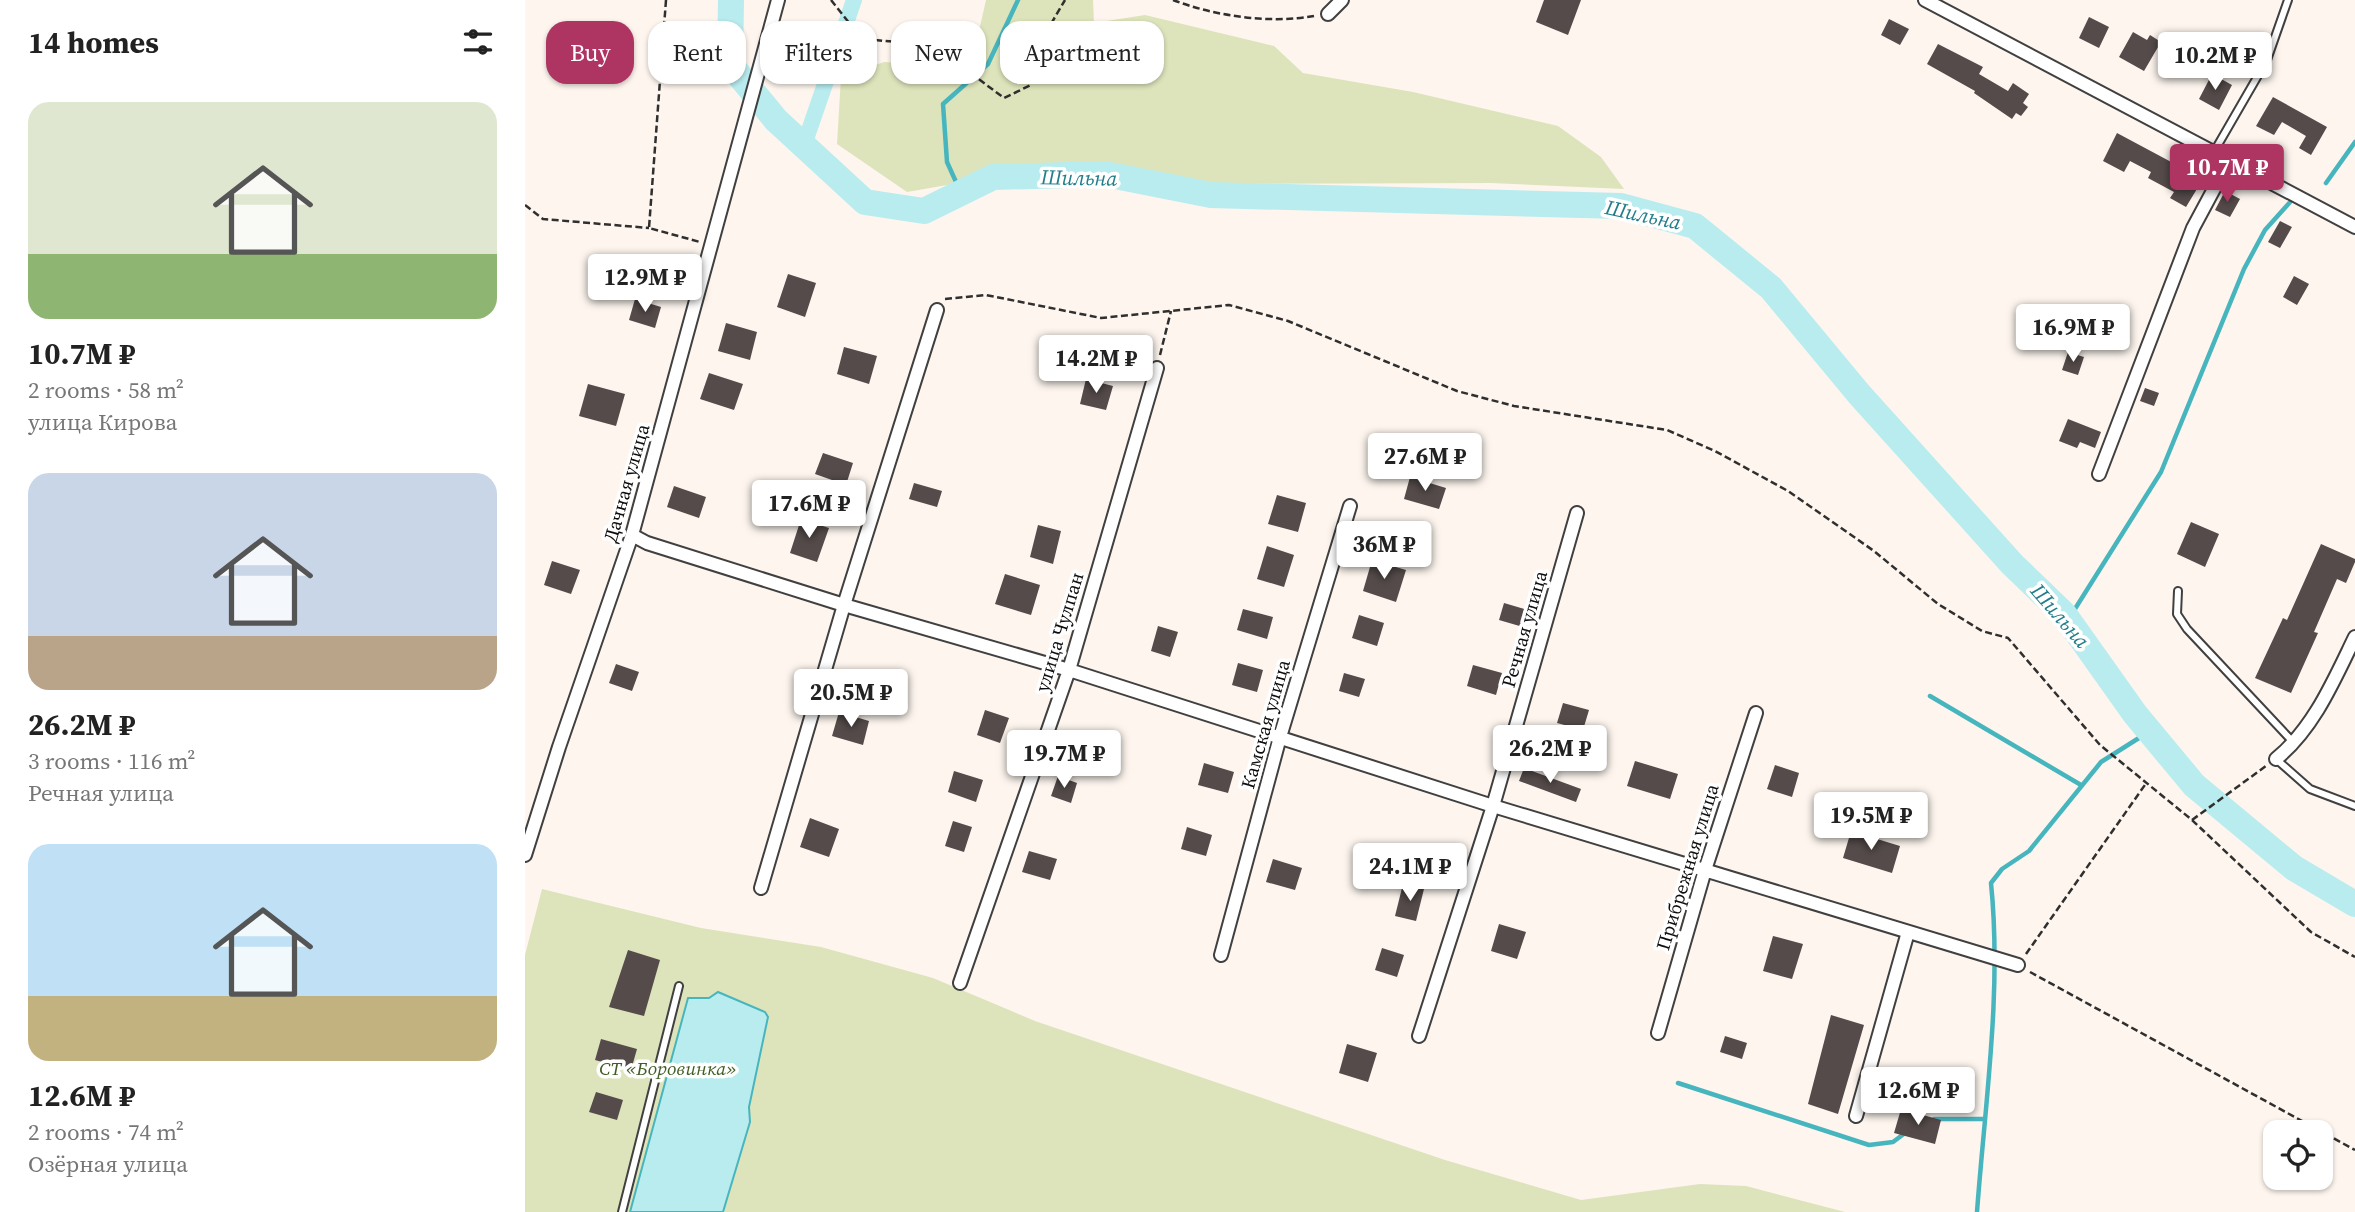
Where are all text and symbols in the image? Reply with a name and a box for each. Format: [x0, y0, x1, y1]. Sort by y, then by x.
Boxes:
chip: Buy [546, 21, 634, 84]
chip: Rent [648, 21, 746, 84]
chip: Filters [760, 21, 877, 84]
chip: New [891, 21, 986, 84]
chip: Apartment [1000, 21, 1164, 84]
text: 14 homes [28, 22, 159, 63]
icon: filters [459, 23, 497, 61]
pin: 10.2M ₽ [2150, 32, 2280, 92]
text: 10.2M ₽ [2174, 39, 2256, 71]
pin: 10.7M ₽ [2162, 144, 2292, 204]
icon: home [200, 147, 326, 273]
text: 10.7M ₽ [2186, 151, 2268, 183]
water label: Шильна [1039, 162, 1118, 193]
water label: Шильна [1602, 192, 1684, 237]
pin: 12.9M ₽ [580, 254, 710, 314]
text: 12.9M ₽ [604, 261, 686, 293]
pin: 16.9M ₽ [2008, 304, 2138, 364]
text: 16.9M ₽ [2032, 311, 2114, 343]
text: 10.7M ₽ [28, 333, 135, 374]
pin: 14.2M ₽ [1031, 336, 1161, 395]
text: 14.2M ₽ [1055, 342, 1137, 374]
text: 2 rooms · 58 m² [28, 374, 184, 406]
text: улица Кирова [28, 406, 177, 438]
street label: Дачная улица [597, 420, 655, 545]
pin: 27.6M ₽ [1360, 434, 1490, 493]
text: 27.6M ₽ [1384, 440, 1466, 472]
pin: 17.6M ₽ [744, 480, 874, 540]
text: 17.6M ₽ [768, 487, 850, 519]
icon: home [200, 518, 326, 644]
pin: 36M ₽ [1335, 522, 1433, 581]
text: 36M ₽ [1353, 528, 1415, 560]
street label: Речная улица [1495, 567, 1553, 691]
street label: улица Чулпан [1028, 569, 1090, 695]
water label: Шильна [2024, 576, 2097, 654]
street label: Камская улица [1234, 656, 1296, 792]
pin: 20.5M ₽ [786, 670, 916, 729]
text: 20.5M ₽ [810, 676, 892, 708]
text: 26.2M ₽ [28, 704, 135, 745]
pin: 26.2M ₽ [1485, 726, 1615, 785]
pin: 19.7M ₽ [999, 730, 1129, 790]
text: 26.2M ₽ [1509, 732, 1591, 764]
text: 19.7M ₽ [1023, 737, 1105, 769]
text: 3 rooms · 116 m² [28, 745, 195, 777]
text: Речная улица [28, 777, 174, 809]
street label: Прибрежная улица [1649, 780, 1725, 953]
pin: 19.5M ₽ [1806, 792, 1936, 852]
text: 19.5M ₽ [1830, 799, 1912, 831]
pin: 24.1M ₽ [1345, 844, 1475, 903]
text: 24.1M ₽ [1369, 850, 1451, 882]
icon: home [200, 889, 326, 1015]
park label: СТ «Боровинка» [599, 1055, 737, 1081]
pin: 12.6M ₽ [1853, 1068, 1983, 1127]
text: 12.6M ₽ [1877, 1074, 1959, 1106]
text: 12.6M ₽ [28, 1075, 135, 1116]
text: 2 rooms · 74 m² [28, 1116, 184, 1148]
map controls [2263, 1120, 2333, 1190]
button: locate [2263, 1120, 2333, 1190]
text: Озёрная улица [28, 1148, 188, 1180]

